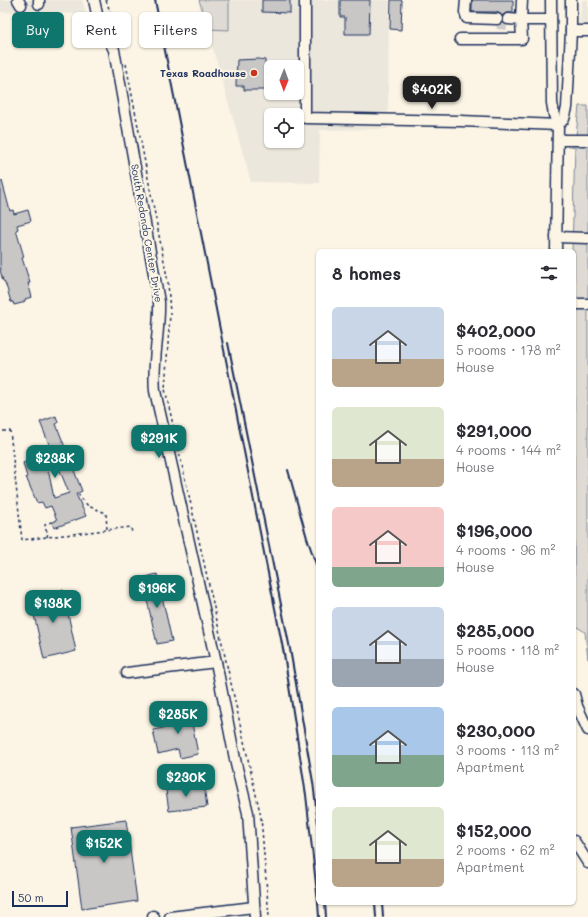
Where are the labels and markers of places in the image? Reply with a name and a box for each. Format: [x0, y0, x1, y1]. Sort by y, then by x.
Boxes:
place label: Texas Roadhouse [160, 66, 246, 80]
marker: Texas Roadhouse [249, 68, 259, 78]
pin: $402K [404, 76, 460, 110]
pin: $291K [131, 425, 187, 459]
pin: $238K [27, 445, 83, 479]
pin: $196K [129, 575, 185, 609]
pin: $138K [25, 590, 81, 624]
pin: $285K [150, 701, 206, 735]
pin: $230K [158, 764, 214, 798]
pin: $152K [76, 830, 132, 864]

